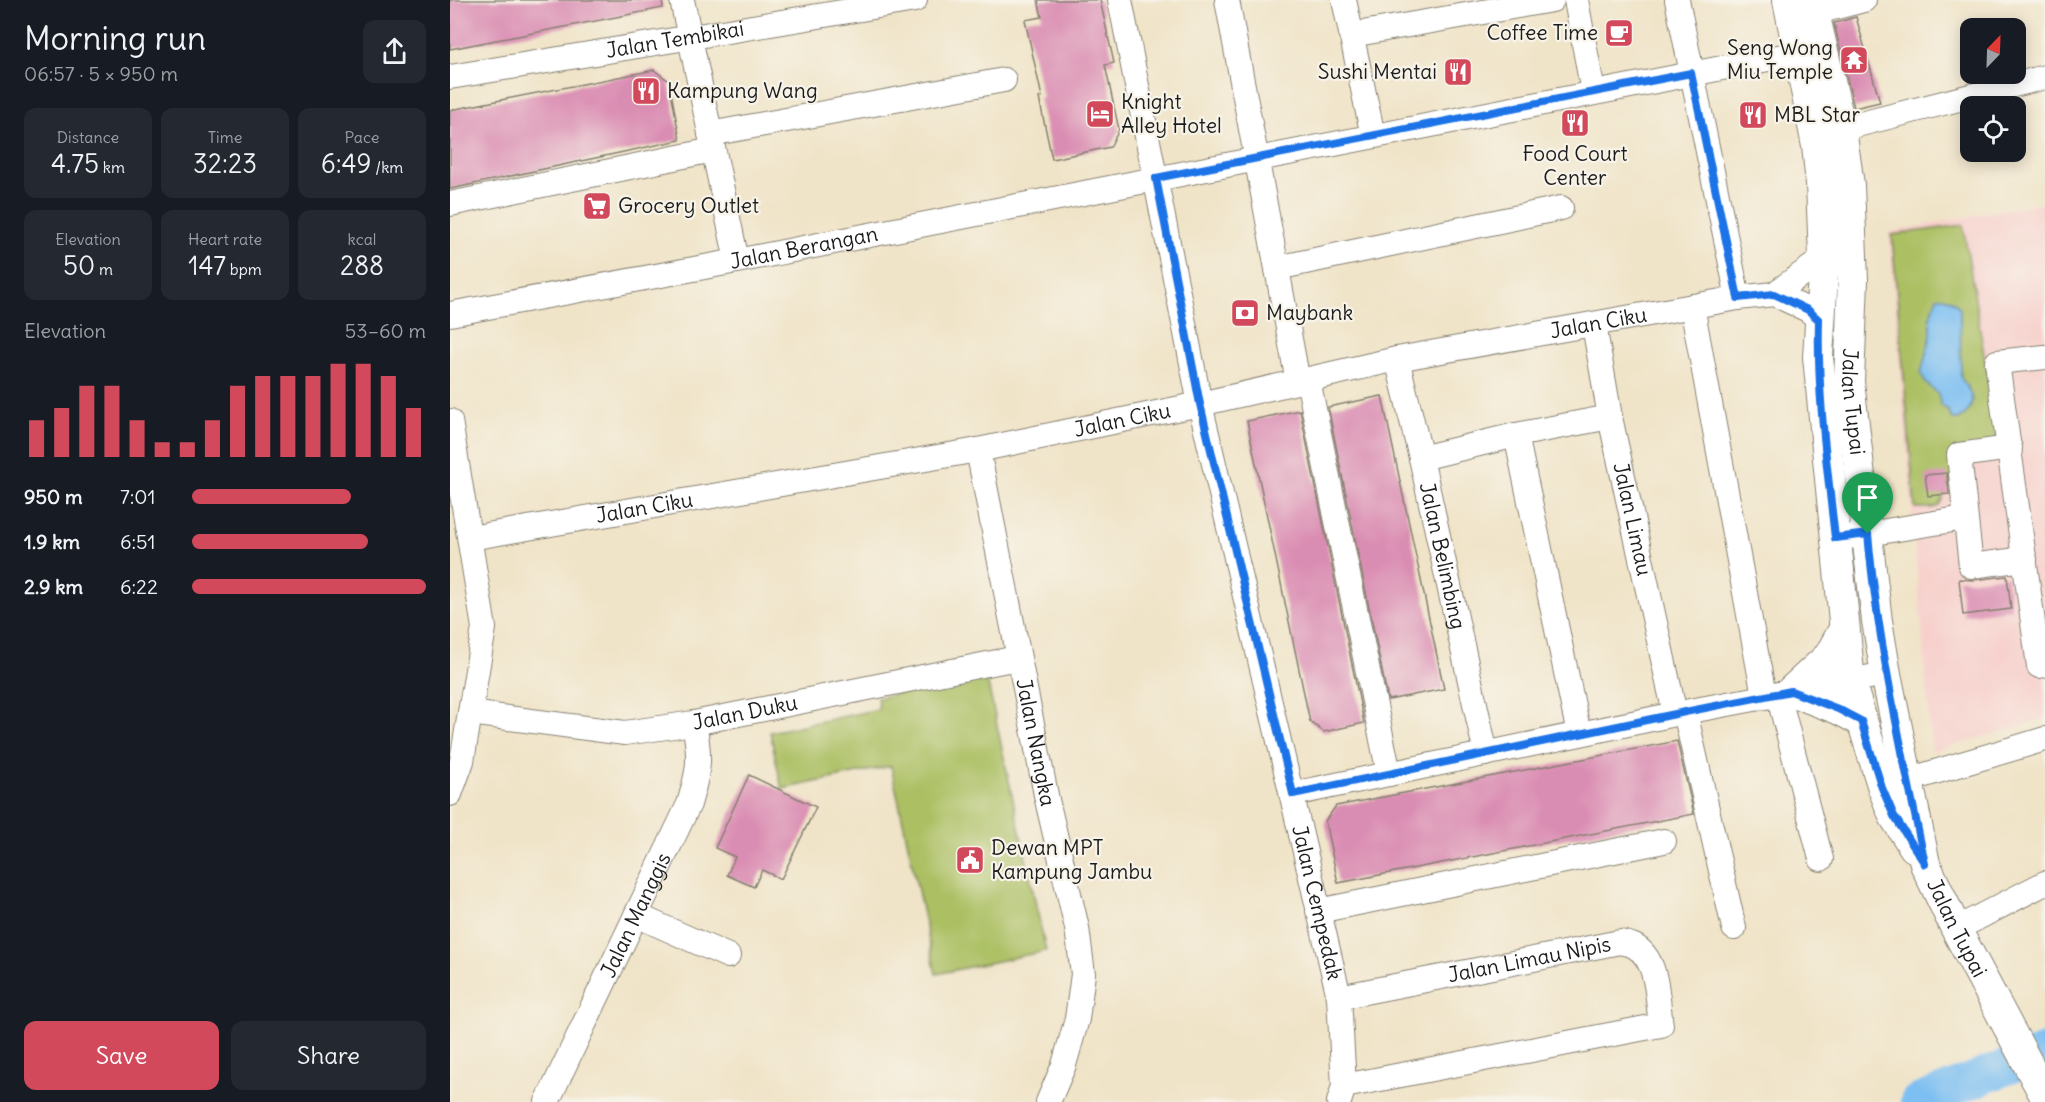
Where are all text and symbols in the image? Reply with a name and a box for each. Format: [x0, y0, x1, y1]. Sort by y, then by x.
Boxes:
street label: Jalan Tembikai [604, 15, 746, 64]
text: Morning run [24, 17, 206, 59]
cafe icon: Coffee Time [1603, 17, 1635, 49]
north arrow [1960, 18, 2026, 84]
map controls [1960, 18, 2026, 162]
place label: Coffee Time [1486, 19, 1598, 46]
button: share [363, 20, 426, 83]
place label: Seng Wong Miu Temple [1727, 34, 1833, 85]
temple icon: Seng Wong Miu Temple [1838, 44, 1870, 76]
restaurant icon: Sushi Mentai [1442, 56, 1474, 88]
place label: Sushi Mentai [1318, 58, 1437, 85]
text: 06:57 · 5 × 950 m [24, 61, 178, 86]
restaurant icon: Kampung Wang [630, 75, 662, 107]
place label: Kampung Wang [667, 77, 818, 104]
place label: Knight Alley Hotel [1121, 88, 1222, 139]
button: locate [1960, 96, 2026, 162]
hotel icon: Knight Alley Hotel [1084, 98, 1116, 130]
restaurant icon: MBL Star [1737, 99, 1769, 131]
place label: MBL Star [1774, 101, 1861, 128]
restaurant icon: Food Court Center [1559, 107, 1591, 139]
text: Distance [57, 127, 119, 147]
text: Time [208, 127, 242, 147]
text: Pace [345, 127, 379, 147]
place label: Food Court Center [1522, 140, 1628, 191]
text: 4.75 [51, 147, 99, 180]
text: 32:23 [193, 147, 257, 180]
text: 6:49 [321, 147, 372, 180]
text: km [99, 157, 125, 177]
text: /km [372, 157, 403, 177]
supermarket icon: Grocery Outlet [581, 190, 613, 222]
place label: Grocery Outlet [618, 192, 759, 219]
street label: Jalan Berangan [728, 220, 880, 275]
text: Elevation [55, 229, 121, 249]
text: Heart rate [188, 229, 262, 249]
text: kcal [348, 229, 376, 249]
text: 50 [63, 249, 95, 282]
text: 147 [188, 249, 226, 282]
text: 288 [340, 249, 384, 282]
text: m [95, 259, 113, 279]
text: bpm [226, 259, 262, 279]
bank icon: Maybank [1229, 297, 1261, 329]
place label: Maybank [1266, 299, 1353, 326]
street label: Jalan Ciku [1548, 301, 1649, 344]
text: Elevation [24, 318, 106, 343]
text: 53–60 m [345, 318, 426, 343]
street label: Jalan Tupai [1836, 348, 1871, 456]
street label: Jalan Ciku [1072, 396, 1173, 443]
street label: Jalan Limau [1607, 460, 1658, 578]
pin [1842, 472, 1893, 534]
street label: Jalan Belimbing [1414, 480, 1472, 632]
icon: arrive [1851, 481, 1884, 514]
text: 950 m [24, 484, 82, 509]
text: 7:01 [120, 484, 155, 509]
street label: Jalan Ciku [594, 486, 695, 529]
text: 1.9 km [24, 529, 80, 554]
text: 6:51 [120, 529, 156, 554]
text: 2.9 km [24, 574, 83, 599]
text: 6:22 [120, 574, 158, 599]
street label: Jalan Nangka [1010, 676, 1062, 808]
street label: Jalan Duku [690, 688, 800, 736]
street label: Jalan Cempedak [1286, 823, 1349, 982]
place label: Dewan MPT Kampung Jambu [991, 834, 1152, 885]
public building icon: Dewan MPT Kampung Jambu [954, 844, 986, 876]
street label: Jalan Manggis [594, 848, 677, 982]
street label: Jalan Tupai [1921, 874, 1993, 982]
street label: Jalan Limau Nipis [1445, 930, 1613, 988]
button: Save [24, 1021, 219, 1090]
button: Share [231, 1021, 426, 1090]

